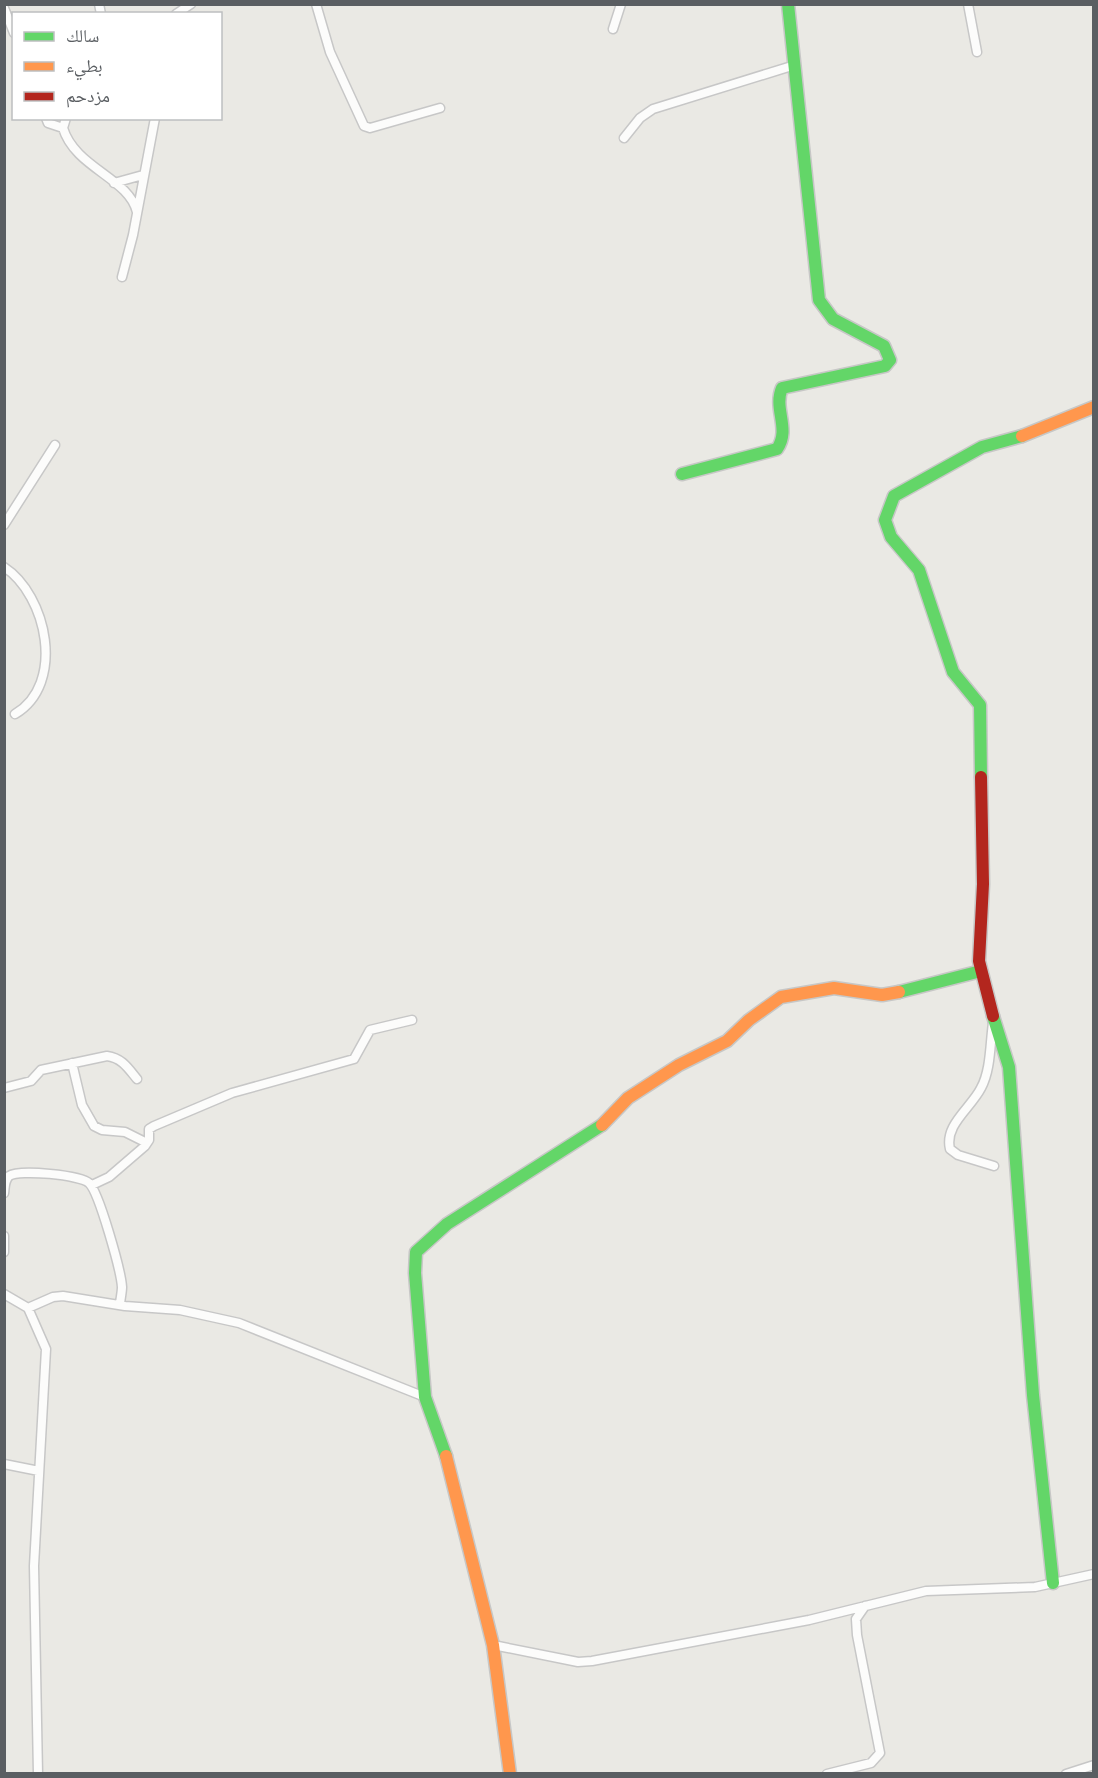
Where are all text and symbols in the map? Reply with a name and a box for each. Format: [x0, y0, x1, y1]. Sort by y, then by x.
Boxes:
legend [12, 12, 222, 120]
text: سالك [66, 26, 99, 47]
text: بطيء [66, 56, 103, 81]
text: مزدحم [66, 86, 110, 108]

